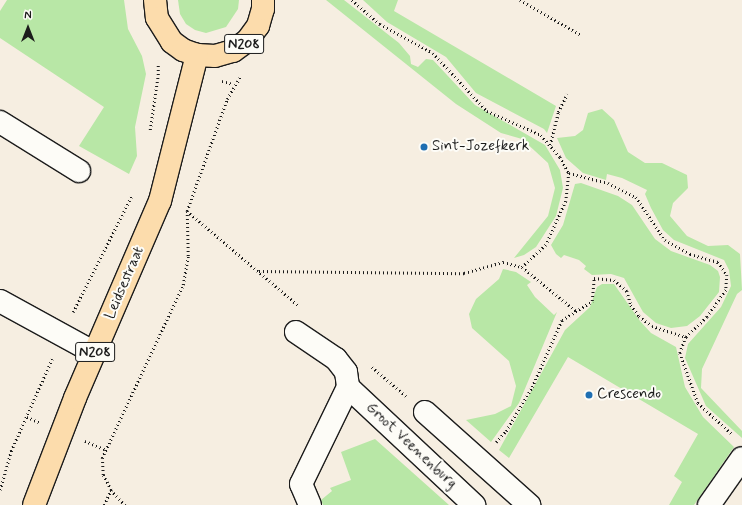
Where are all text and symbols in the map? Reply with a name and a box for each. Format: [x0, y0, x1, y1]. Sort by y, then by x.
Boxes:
north arrow [8, 8, 48, 48]
text: N [24, 9, 32, 23]
road number: N208 [224, 32, 264, 56]
place label: Sint-Jozefkerk [432, 138, 529, 156]
marker: Sint-Jozefkerk [419, 142, 429, 152]
street label: Leidsestraat [102, 244, 148, 322]
road number: N208 [75, 340, 115, 364]
place label: Crescendo [597, 386, 661, 404]
marker: Crescendo [584, 390, 594, 400]
street label: Groot Veenenburg [362, 399, 460, 493]

